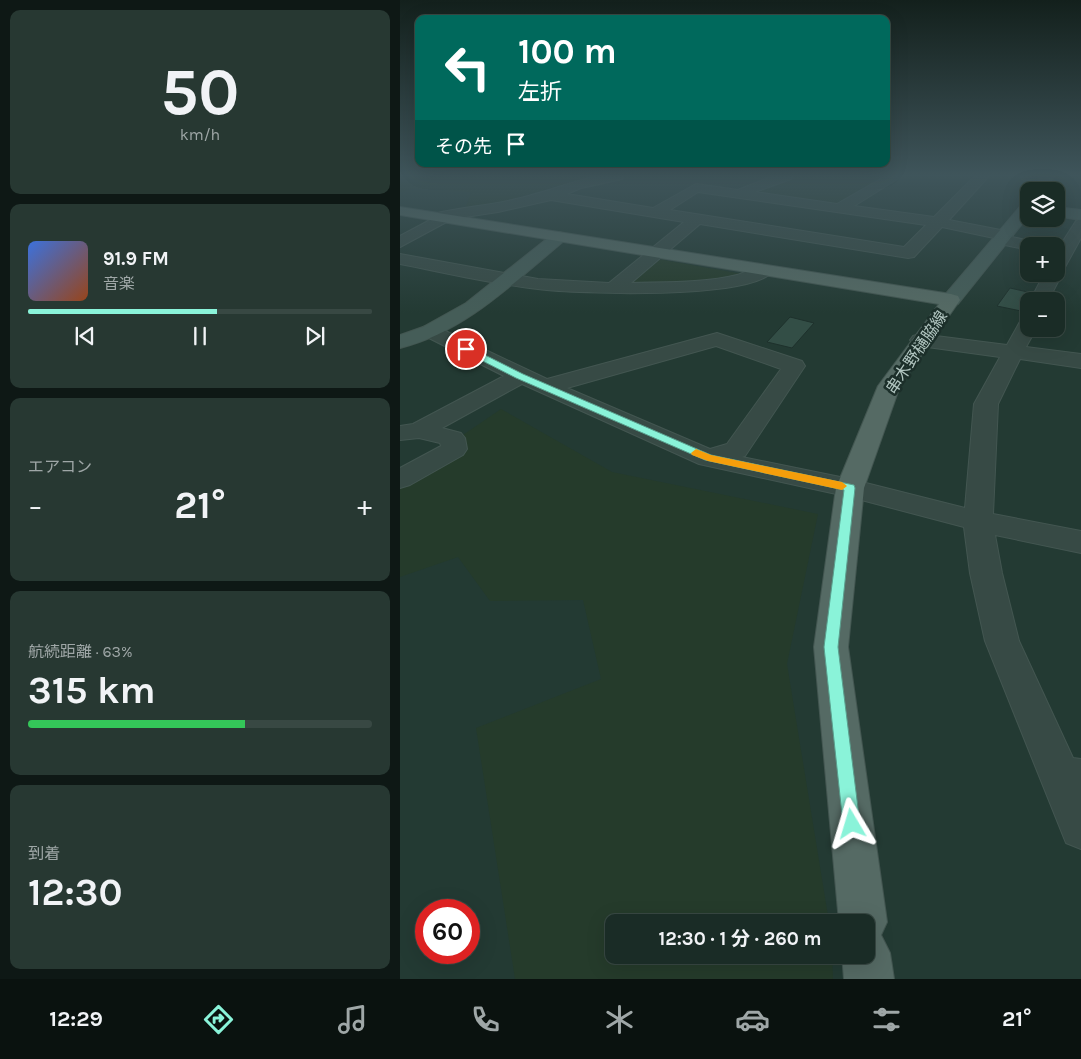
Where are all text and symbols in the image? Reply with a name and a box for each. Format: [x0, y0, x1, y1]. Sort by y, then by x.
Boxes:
text: 100 m [518, 31, 617, 72]
icon: left [435, 35, 500, 100]
text: 50 [161, 54, 239, 130]
text: 左折 [518, 79, 562, 105]
text: km/h [180, 125, 220, 144]
icon: arrive [502, 130, 530, 158]
text: その先 [435, 136, 492, 158]
map controls [1020, 182, 1065, 337]
button: layers [1020, 182, 1065, 227]
button: + [1020, 237, 1065, 282]
text: 91.9 FM [103, 248, 169, 270]
text: 音楽 [103, 274, 135, 293]
button: − [1020, 292, 1065, 337]
street label: 串木野樋脇線 [882, 307, 951, 397]
icon: previous [71, 322, 99, 350]
icon: pause [186, 322, 214, 350]
icon: next [301, 322, 329, 350]
pin [445, 328, 487, 370]
icon: arrive [452, 335, 480, 363]
text: エアコン [28, 457, 92, 476]
text: 21° [174, 483, 226, 528]
text: − [28, 489, 43, 522]
text: + [357, 489, 372, 522]
text: 航続距離 · 63% [28, 642, 133, 661]
text: 315 km [28, 668, 155, 713]
position arrow [825, 797, 877, 849]
text: 到着 [28, 844, 60, 863]
text: 12:30 [28, 870, 122, 915]
speed limit sign: 60 [415, 899, 480, 964]
text: 12:30 · 1 分 · 260 m [658, 928, 822, 950]
icon: directions [201, 1002, 236, 1037]
icon: music [335, 1002, 370, 1037]
icon: phone [468, 1002, 503, 1037]
icon: climate [602, 1002, 637, 1037]
icon: car [735, 1002, 770, 1037]
icon: filters [869, 1002, 904, 1037]
text: 12:29 [49, 1006, 103, 1032]
text: 21° [1002, 1006, 1032, 1032]

